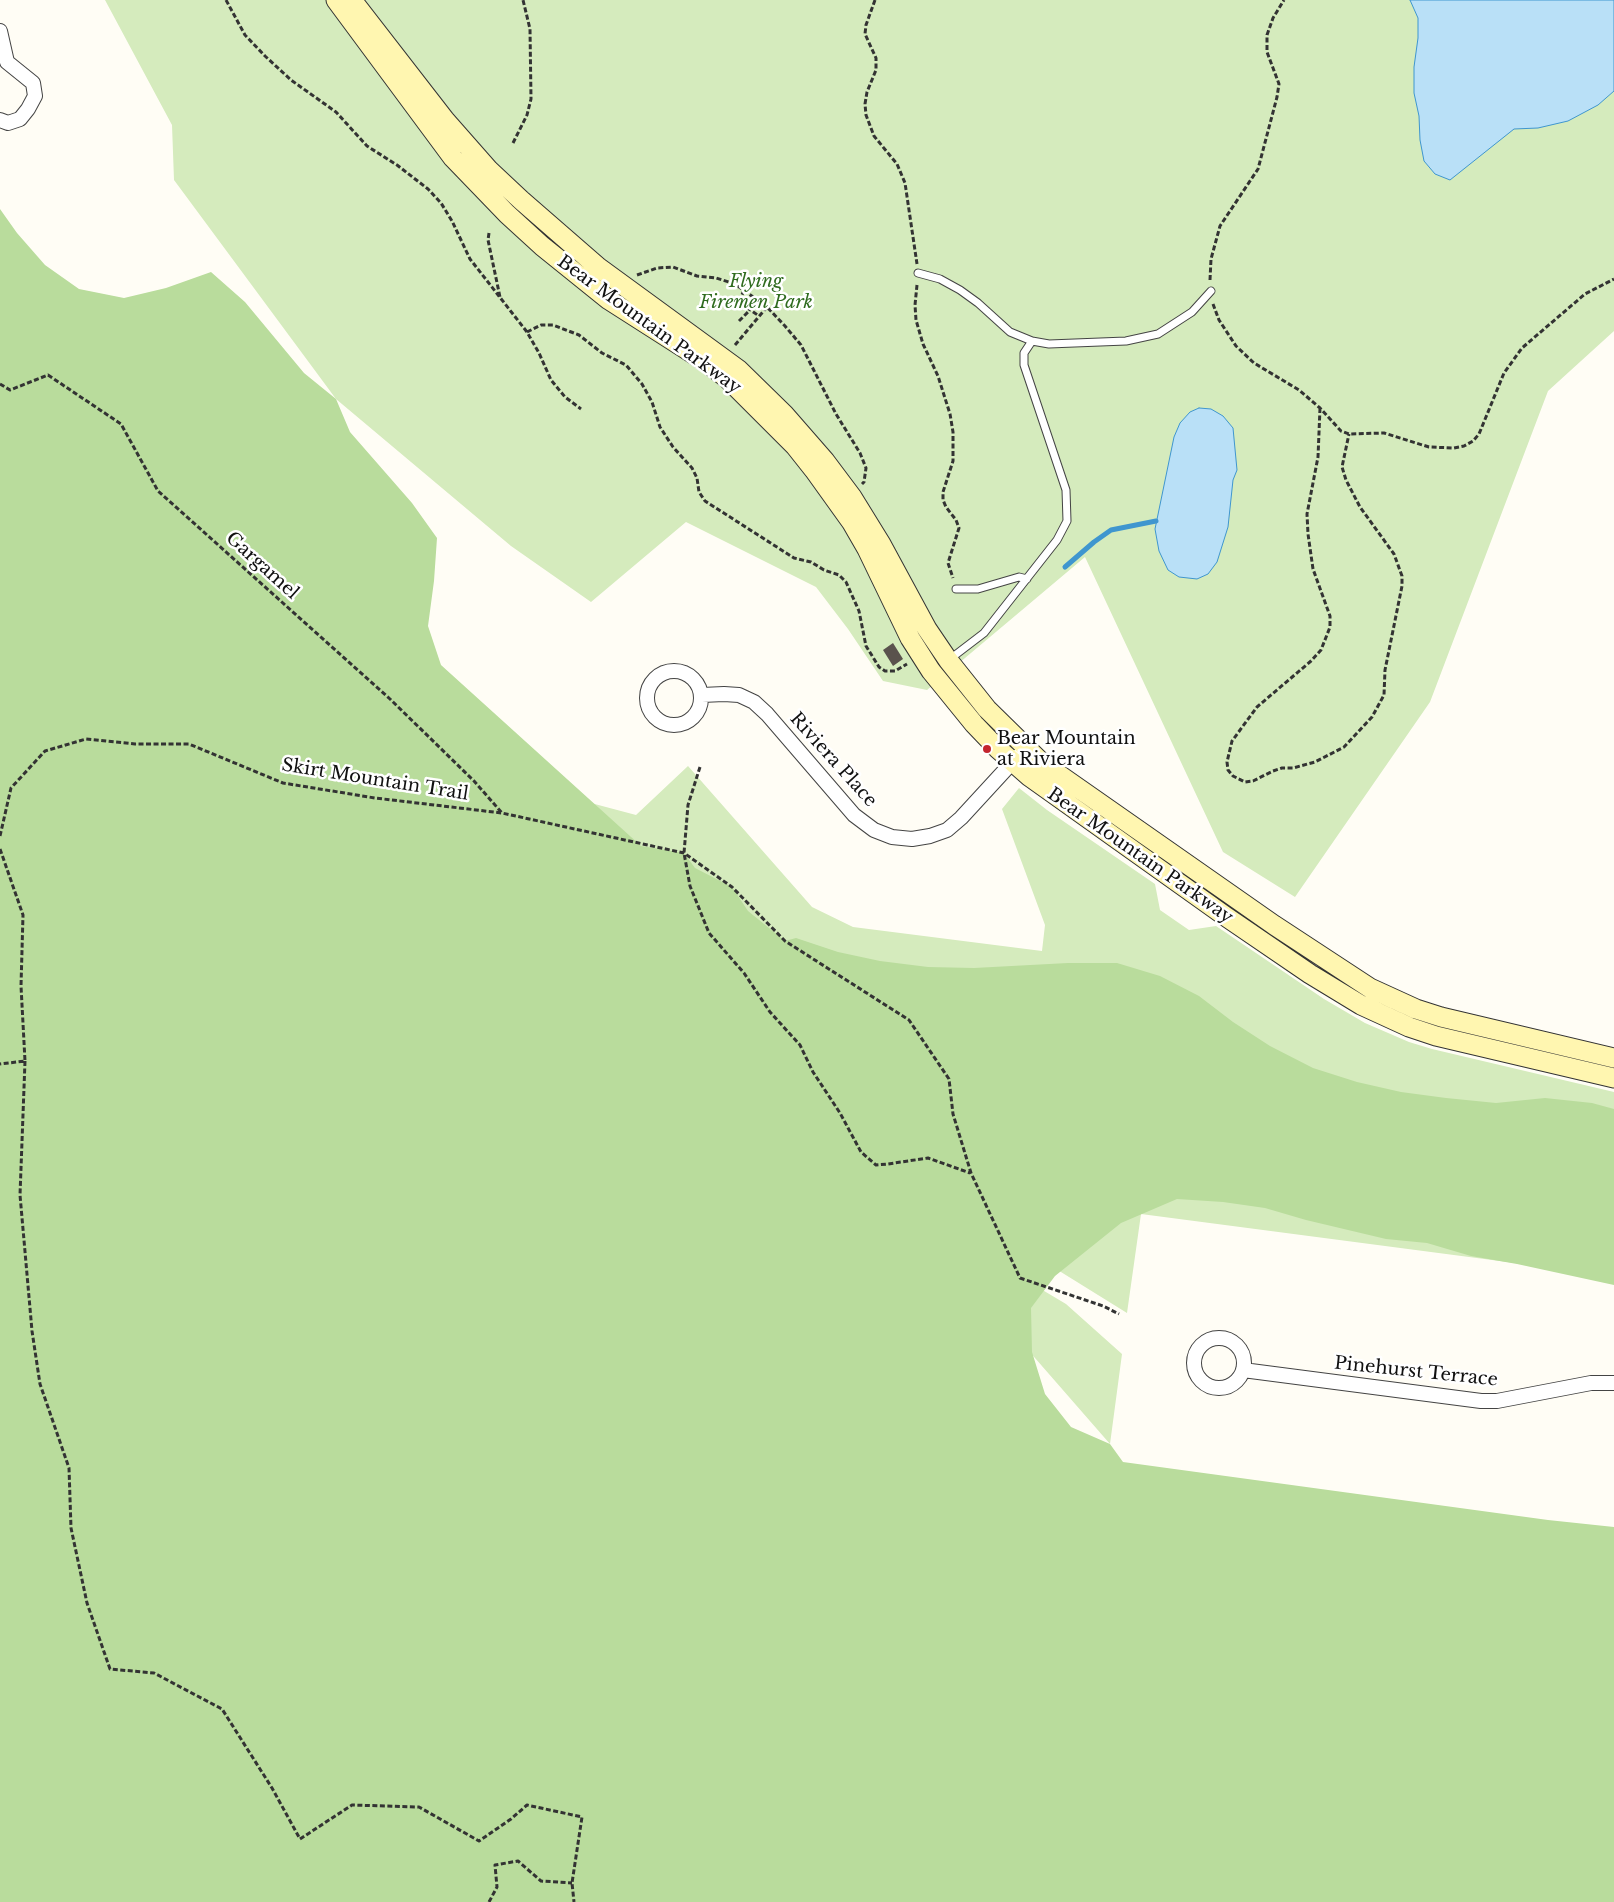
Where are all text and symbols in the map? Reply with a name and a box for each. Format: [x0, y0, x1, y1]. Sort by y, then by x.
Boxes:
street label: Bear Mountain Parkway [553, 251, 745, 399]
park label: Flying Firemen Park [699, 271, 813, 314]
street label: Gargamel [221, 528, 303, 604]
street label: Riviera Place [785, 708, 881, 812]
place label: Bear Mountain at Riviera [997, 728, 1136, 771]
marker: Bear Mountain at Riviera [981, 743, 993, 755]
street label: Skirt Mountain Trail [280, 755, 470, 805]
street label: Bear Mountain Parkway [1043, 784, 1237, 928]
street label: Pinehurst Terrace [1333, 1353, 1499, 1391]

